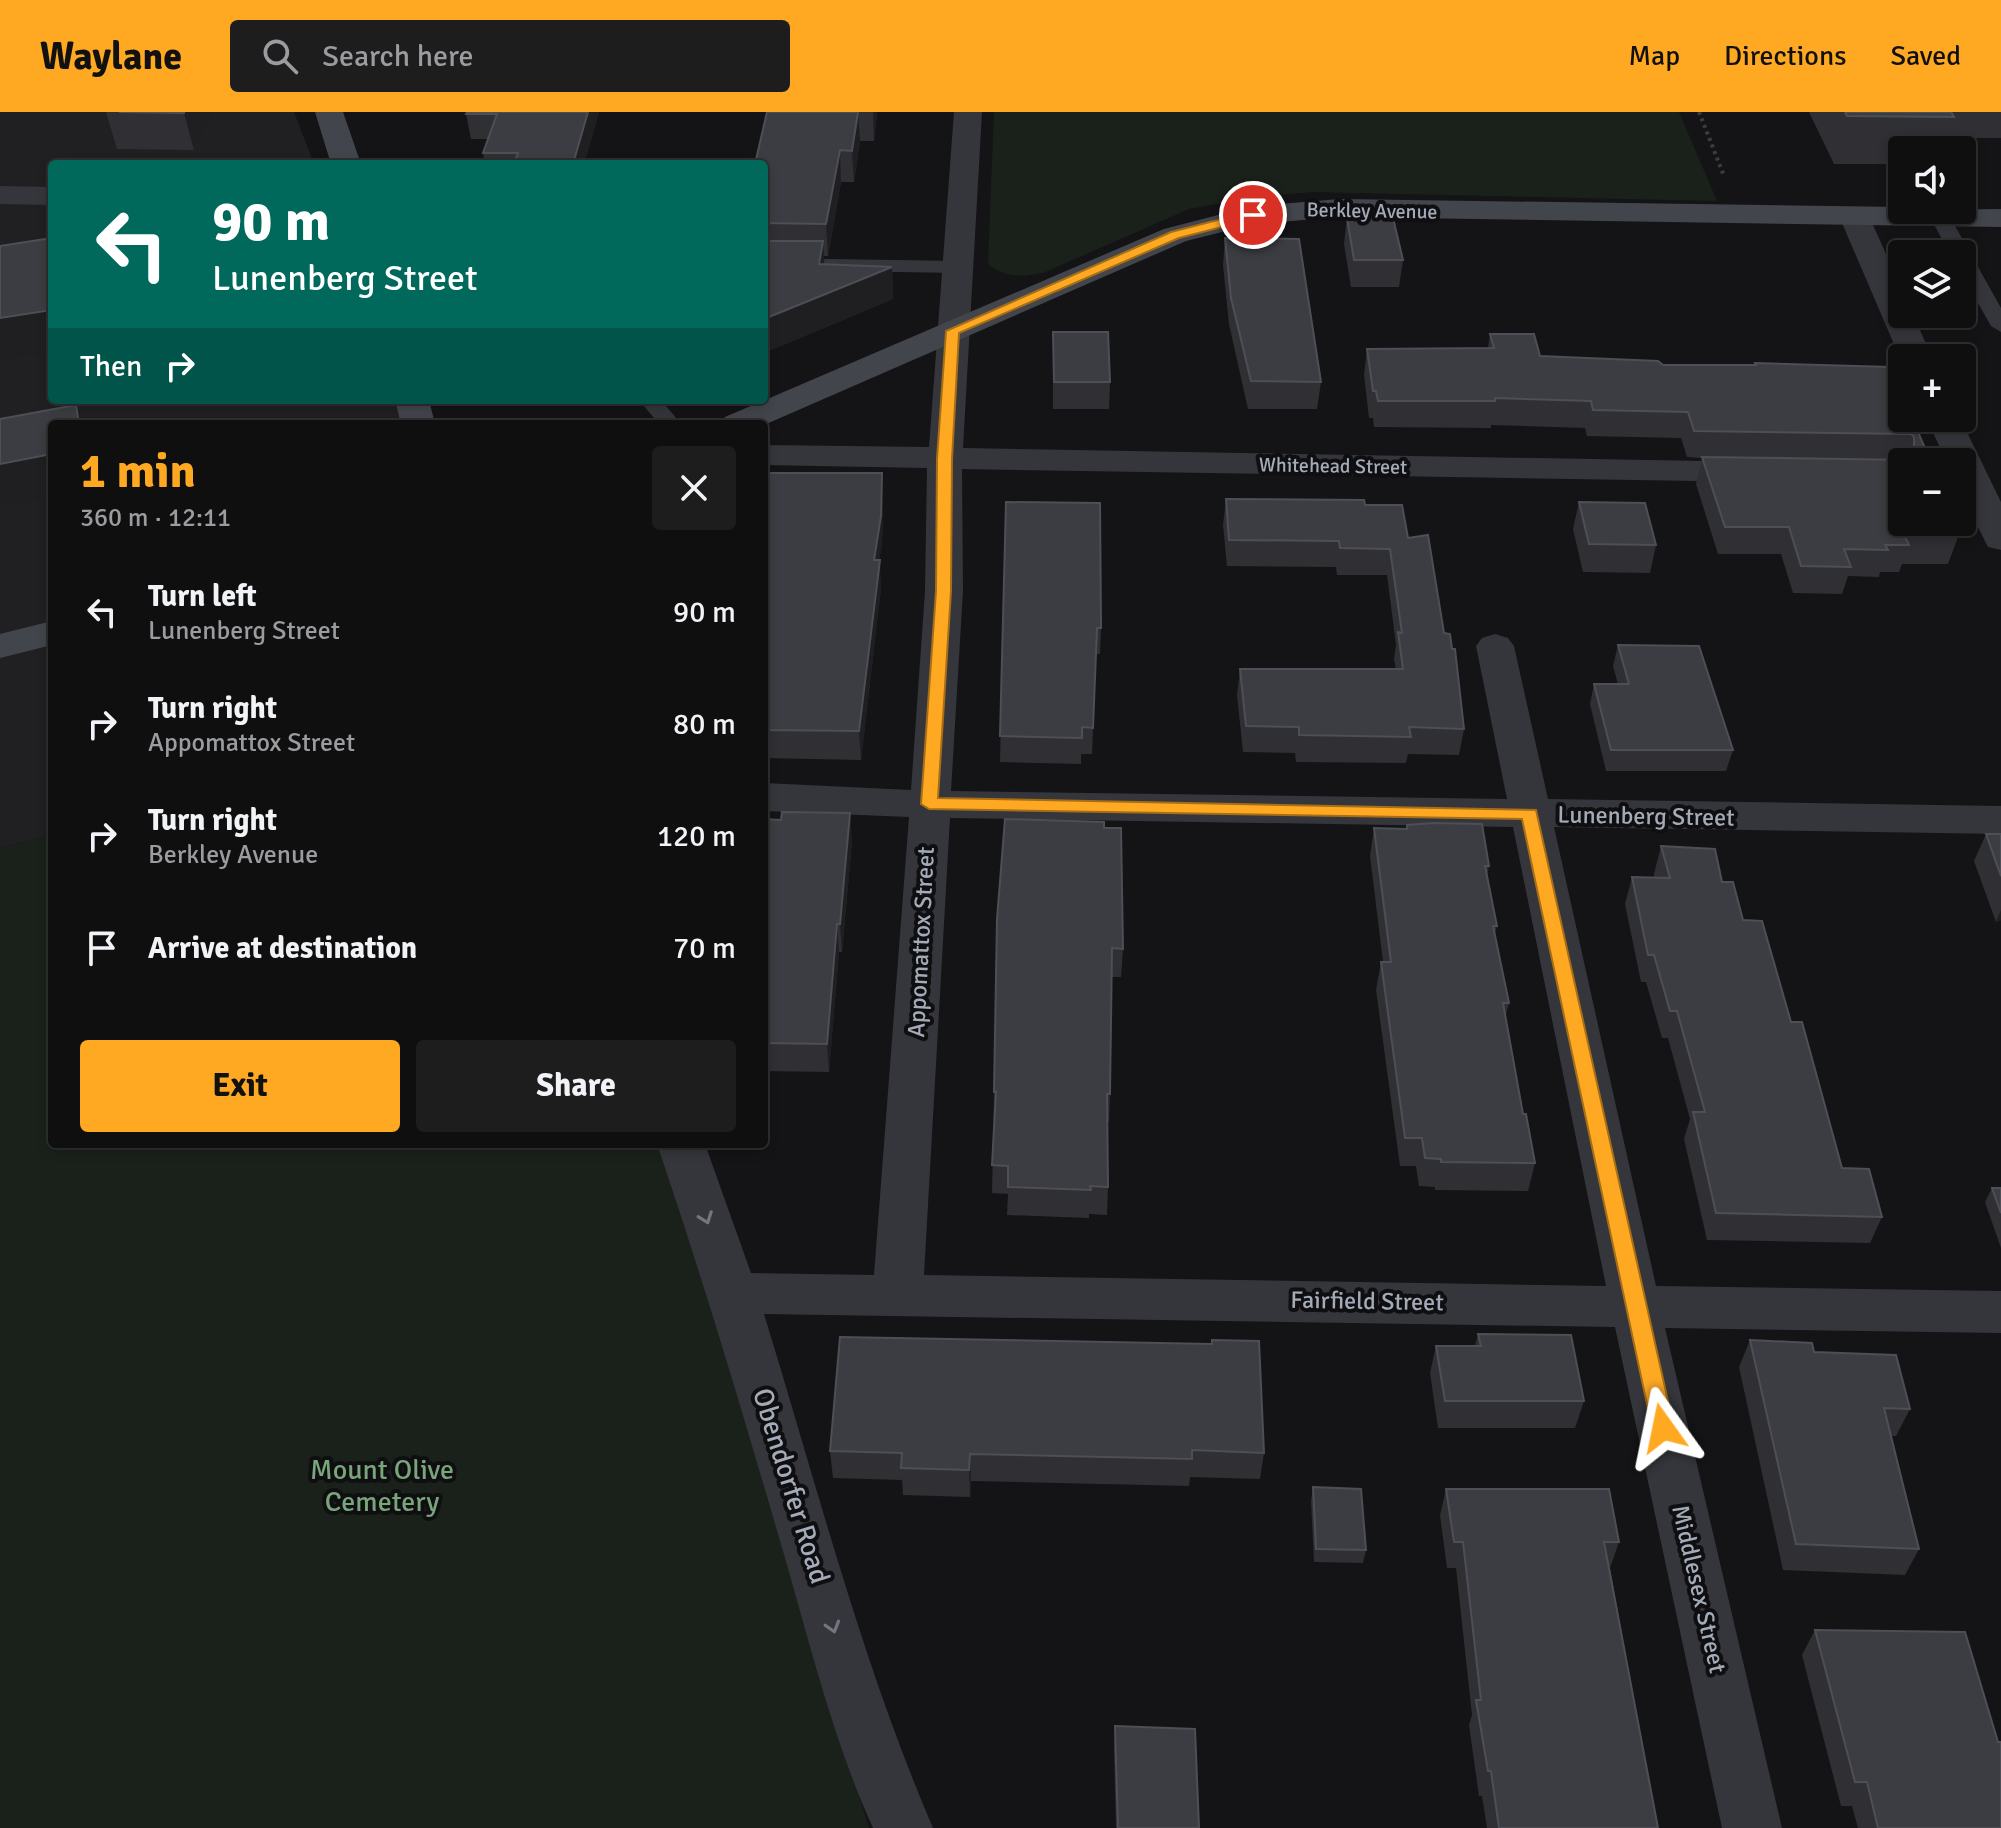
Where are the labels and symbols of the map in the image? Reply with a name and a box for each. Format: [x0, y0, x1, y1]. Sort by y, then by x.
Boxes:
pin [1219, 181, 1287, 249]
street label: Berkley Avenue [1306, 197, 1438, 225]
street label: Whitehead Street [1259, 452, 1407, 480]
street label: Lunenberg Street [1557, 799, 1735, 833]
street label: Appomattox Street [901, 846, 941, 1038]
one-way arrow [697, 1210, 713, 1224]
street label: Fairfield Street [1290, 1285, 1444, 1317]
street label: Obendorfer Road [745, 1384, 837, 1588]
position arrow [1621, 1386, 1705, 1470]
park label: Mount Olive Cemetery [310, 1453, 454, 1519]
street label: Middlesex Street [1665, 1502, 1733, 1676]
one-way arrow [824, 1619, 840, 1633]

